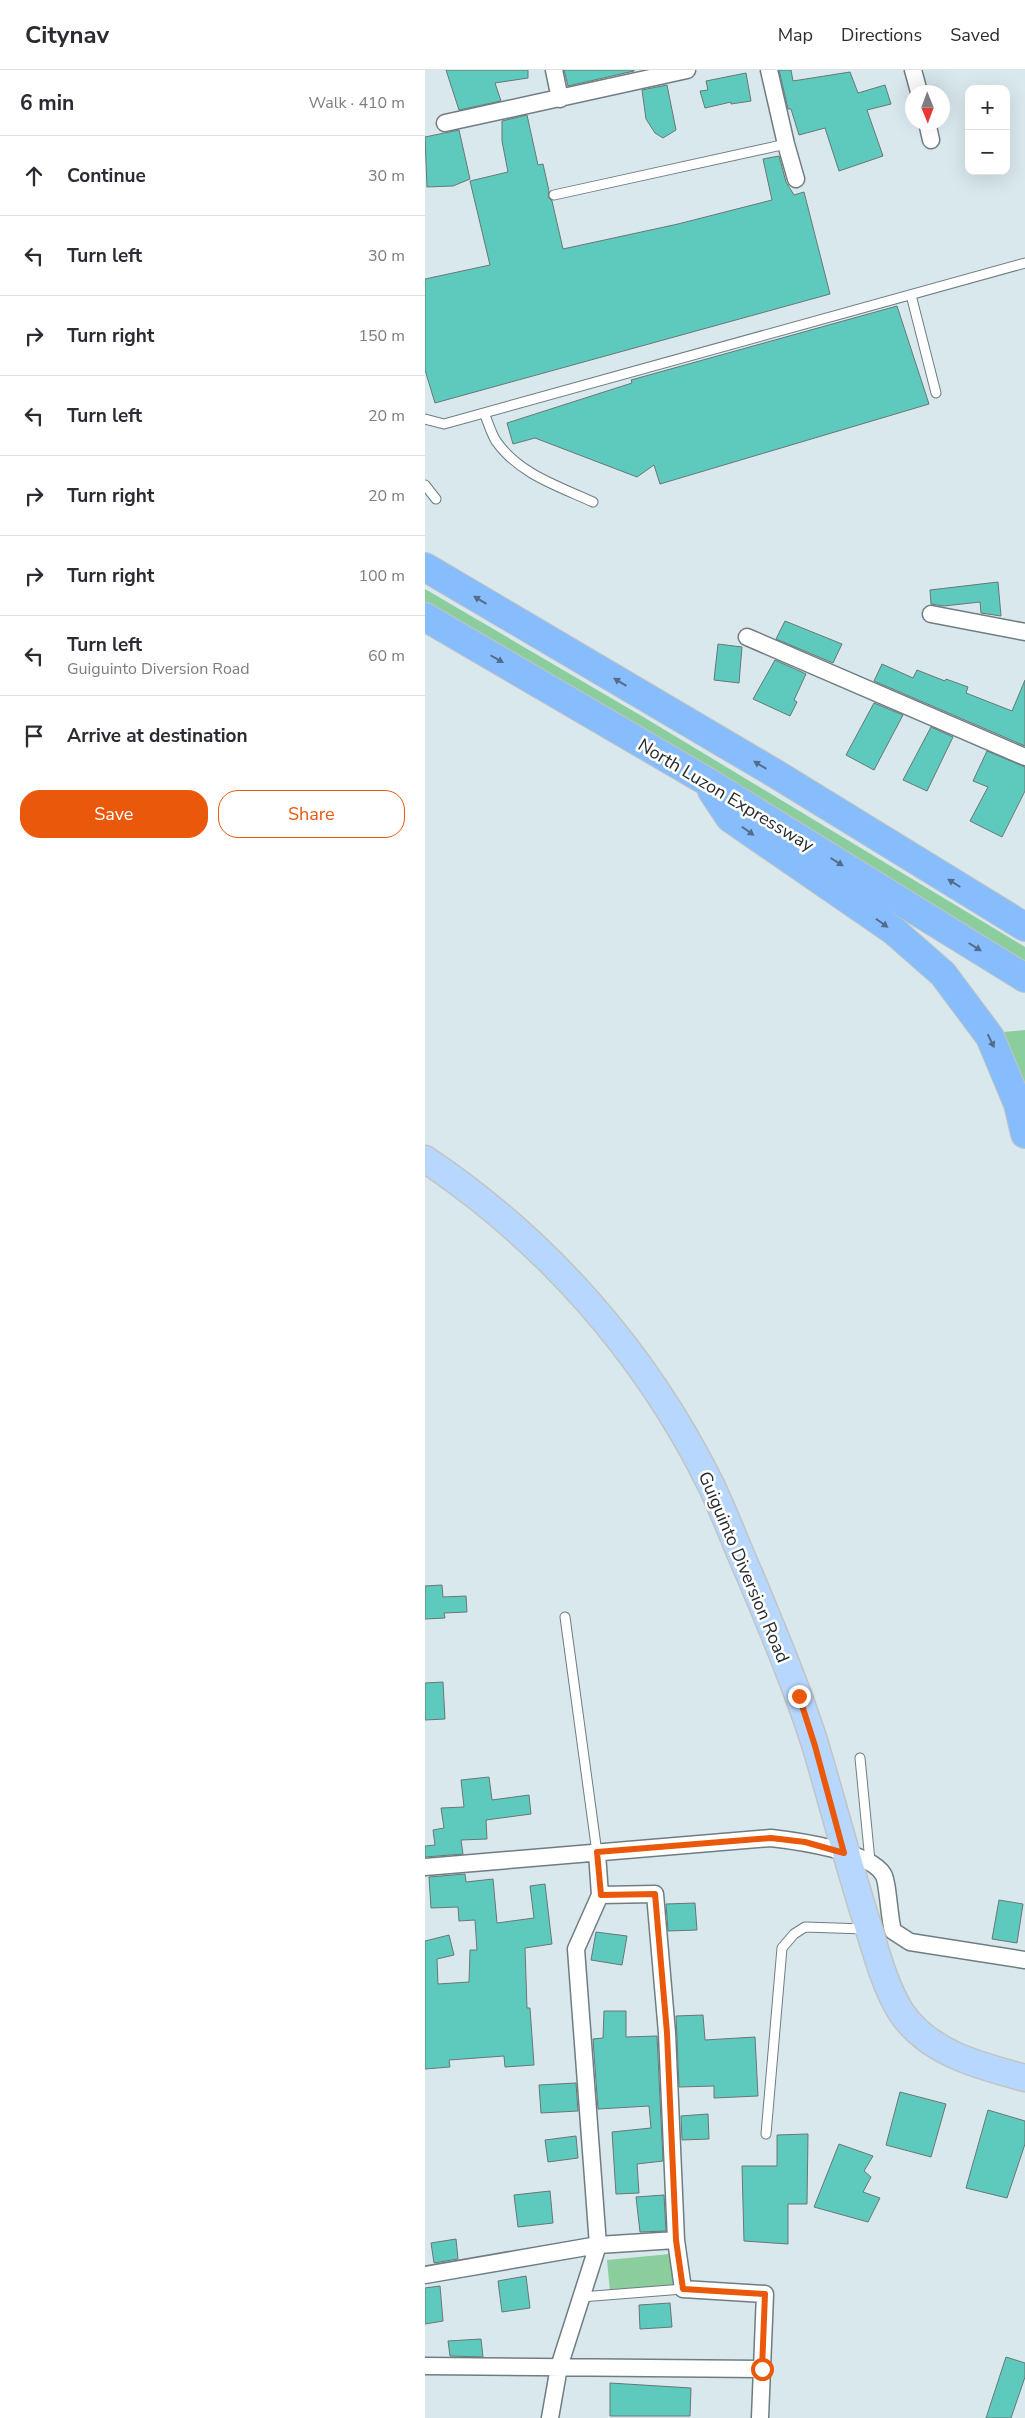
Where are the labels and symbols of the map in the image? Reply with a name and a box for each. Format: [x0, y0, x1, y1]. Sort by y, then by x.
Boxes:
north arrow [905, 85, 950, 130]
one-way arrow [473, 595, 486, 604]
one-way arrow [491, 655, 504, 664]
one-way arrow [613, 678, 626, 687]
street label: North Luzon Expressway [634, 733, 819, 857]
one-way arrow [753, 760, 766, 769]
one-way arrow [742, 826, 755, 836]
one-way arrow [830, 857, 843, 866]
one-way arrow [947, 879, 960, 888]
one-way arrow [875, 918, 889, 928]
one-way arrow [969, 943, 982, 952]
one-way arrow [988, 1034, 996, 1048]
street label: Guiguinto Diversion Road [693, 1468, 795, 1666]
route end [788, 1685, 811, 1708]
route start [751, 2358, 774, 2381]

